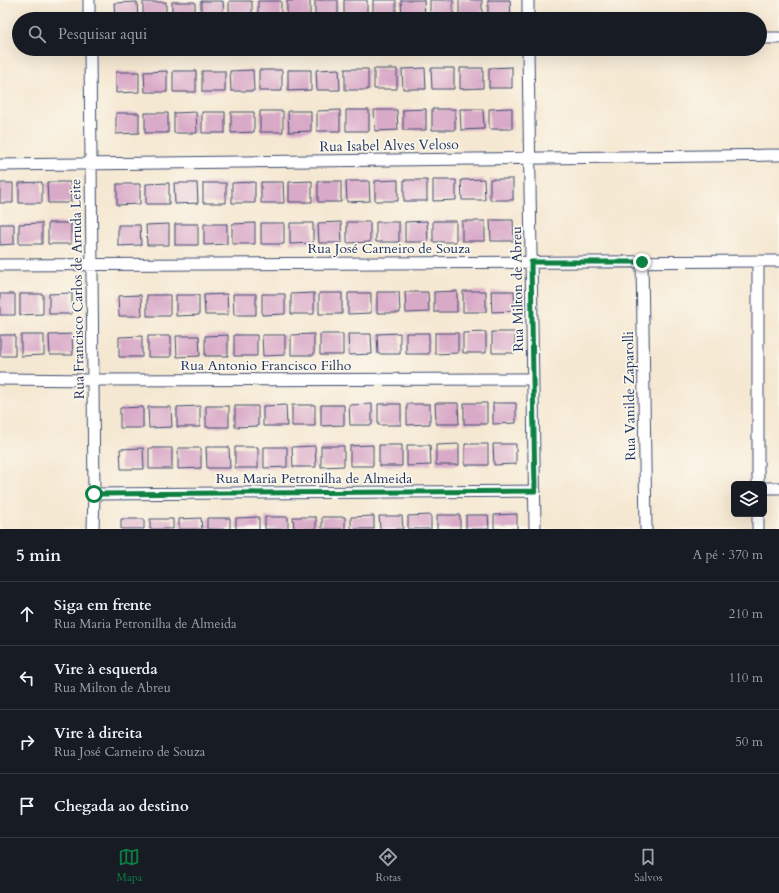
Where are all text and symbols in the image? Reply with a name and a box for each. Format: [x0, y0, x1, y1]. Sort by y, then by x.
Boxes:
search box [12, 12, 767, 56]
icon: search [26, 23, 48, 45]
text: Pesquisar aqui [58, 24, 147, 44]
street label: Rua Isabel Alves Veloso [319, 135, 459, 156]
street label: Rua Francisco Carlos de Arruda Leite [66, 179, 89, 399]
street label: Rua Milton de Abreu [507, 226, 528, 352]
street label: Rua José Carneiro de Souza [308, 239, 470, 258]
route end [633, 253, 651, 271]
street label: Rua Vanilde Zaparolli [619, 331, 640, 461]
street label: Rua Antonio Francisco Filho [181, 356, 352, 375]
street label: Rua Maria Petronilha de Almeida [216, 469, 412, 488]
map controls [731, 481, 767, 517]
button: layers [731, 481, 767, 517]
route start [85, 485, 103, 503]
text: 5 min [16, 544, 61, 567]
text: A pé · 370 m [693, 546, 763, 564]
text: Siga em frente [54, 595, 152, 615]
icon: ahead [16, 603, 38, 625]
text: 210 m [729, 605, 763, 623]
text: Rua Maria Petronilha de Almeida [54, 615, 237, 633]
text: Vire à esquerda [54, 659, 158, 679]
icon: left [16, 667, 38, 689]
text: 110 m [729, 669, 763, 687]
text: Rua Milton de Abreu [54, 679, 171, 697]
text: Vire à direita [54, 723, 142, 743]
icon: right [16, 731, 38, 753]
text: 50 m [735, 733, 763, 751]
text: Rua José Carneiro de Souza [54, 743, 205, 761]
icon: arrive [16, 795, 38, 817]
text: Chegada ao destino [54, 796, 189, 816]
tab: Mapa [117, 846, 142, 885]
tab: Rotas [375, 846, 401, 885]
tab: Salvos [634, 846, 662, 885]

